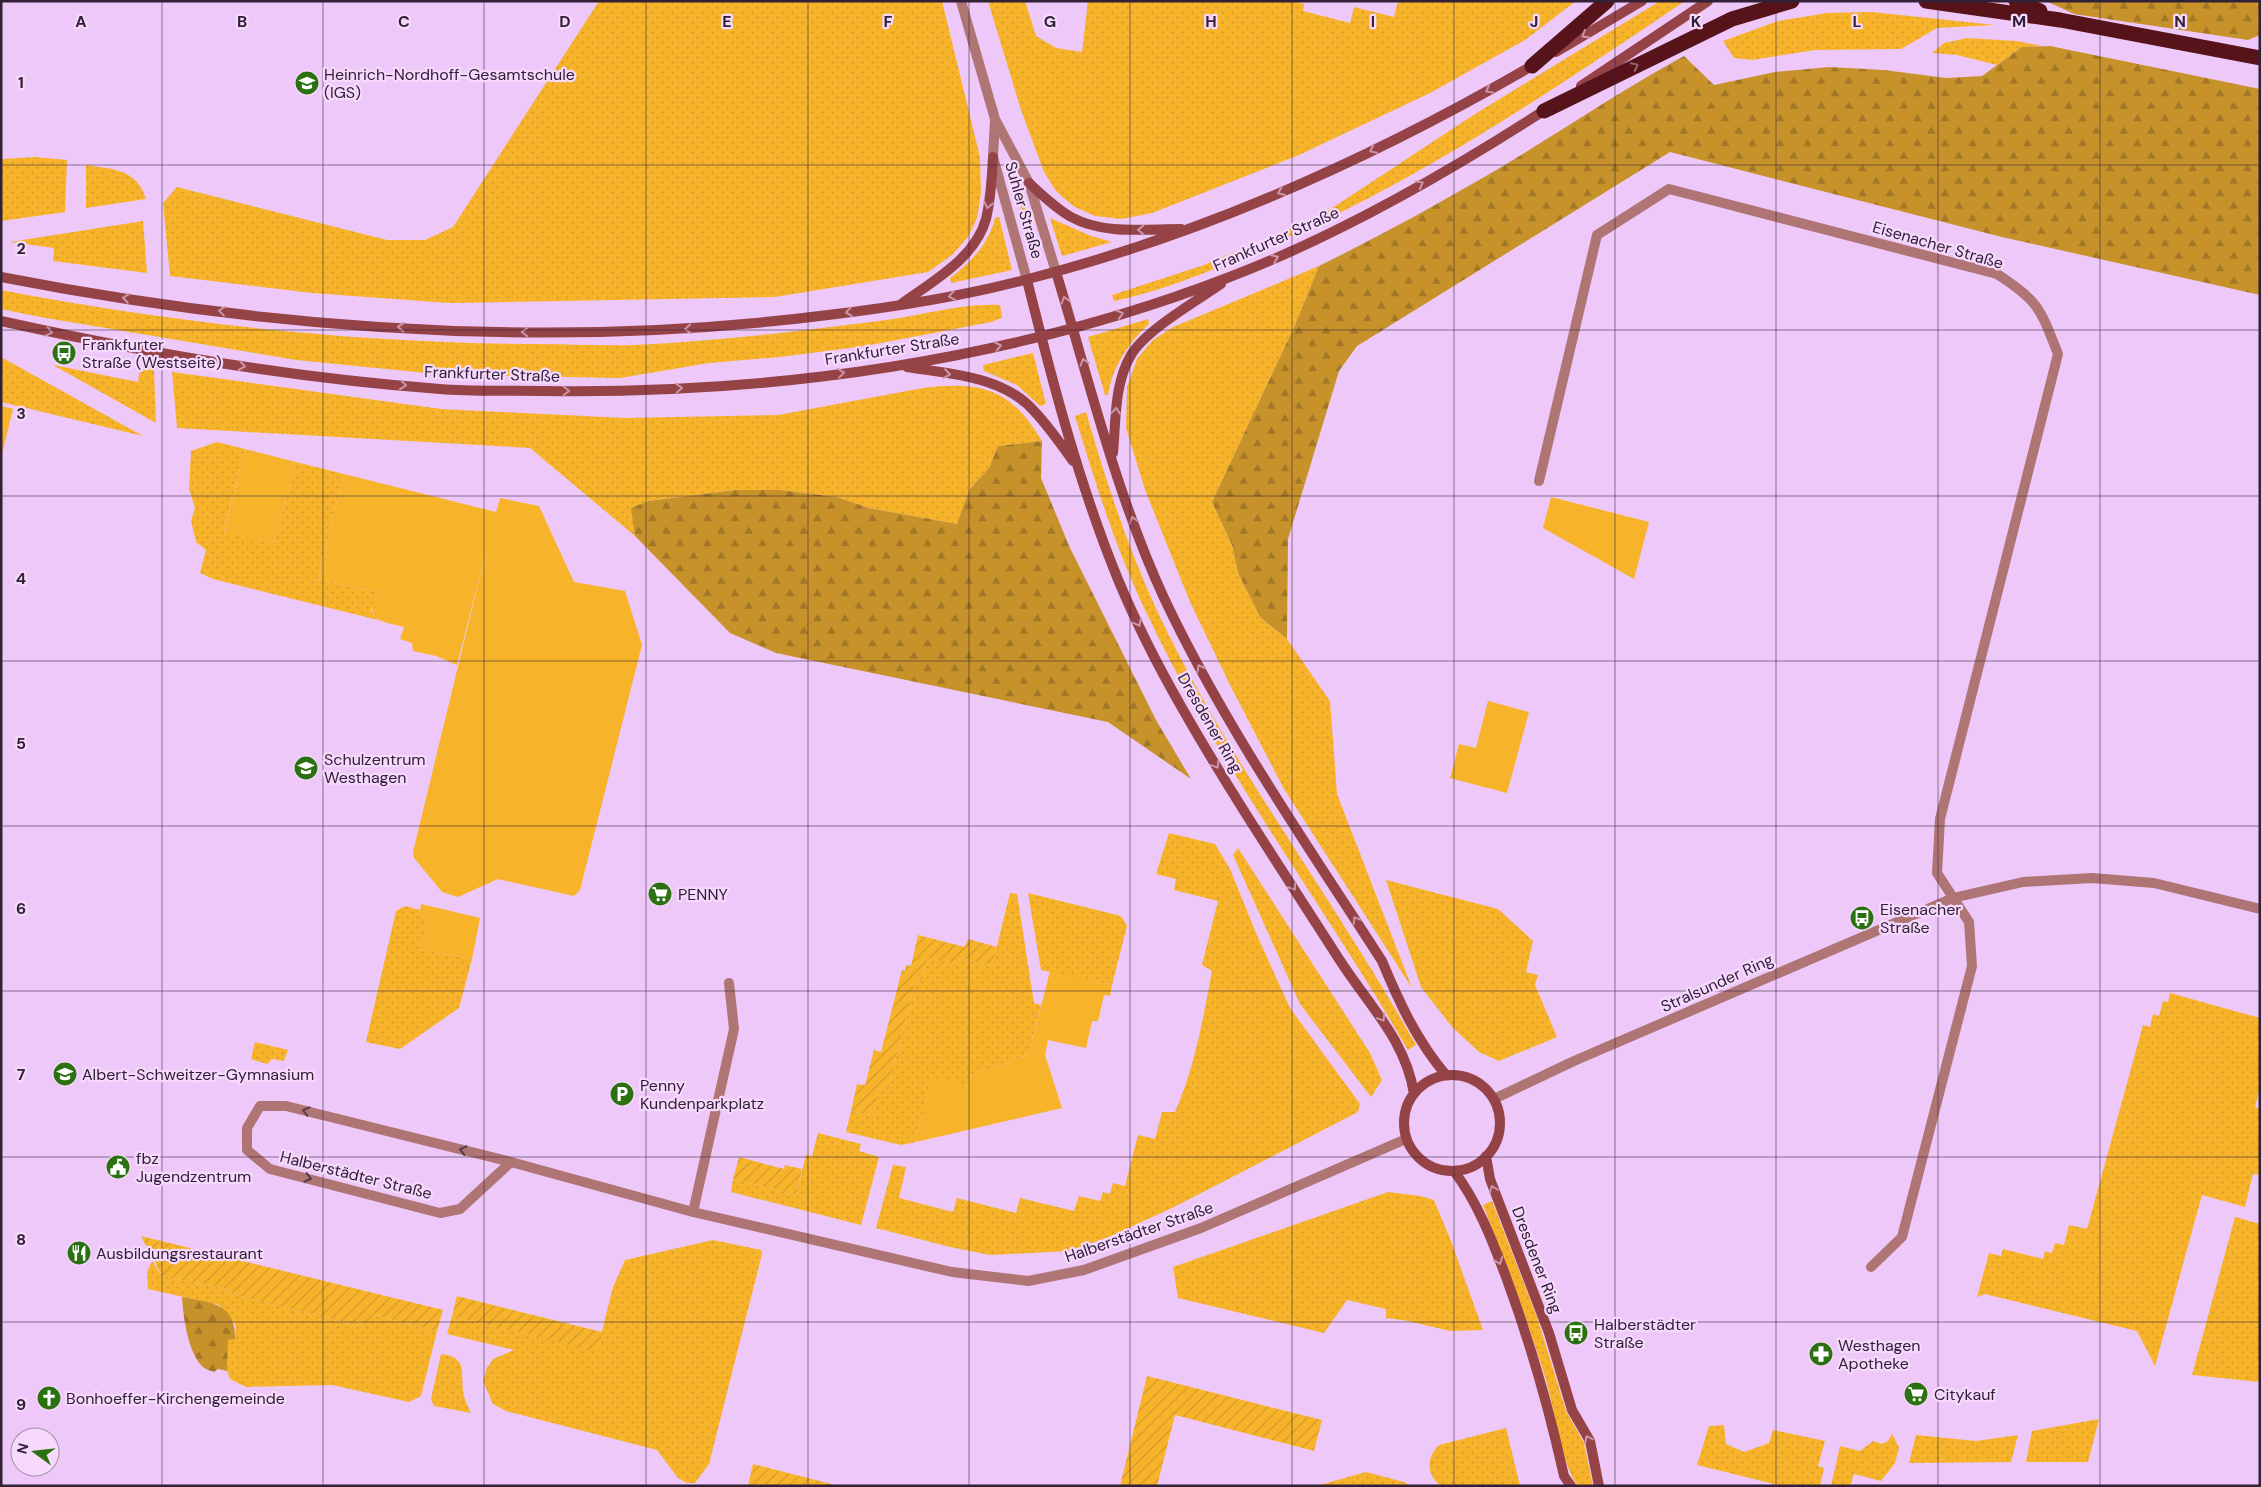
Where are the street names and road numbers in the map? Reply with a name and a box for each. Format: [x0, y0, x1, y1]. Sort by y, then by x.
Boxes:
street label: Suhler Straße [1000, 159, 1048, 261]
street label: Frankfurter Straße [1210, 202, 1342, 276]
street label: Eisenacher Straße [1870, 216, 2006, 274]
street label: Frankfurter Straße [823, 328, 961, 370]
street label: Frankfurter Straße [424, 361, 560, 387]
street label: Dresdener Ring [1173, 669, 1247, 777]
street label: Stralsunder Ring [1658, 949, 1777, 1017]
street label: Halberstädter Straße [278, 1146, 434, 1204]
street label: Halberstädter Straße [1062, 1197, 1216, 1267]
street label: Dresdener Ring [1507, 1204, 1567, 1316]

